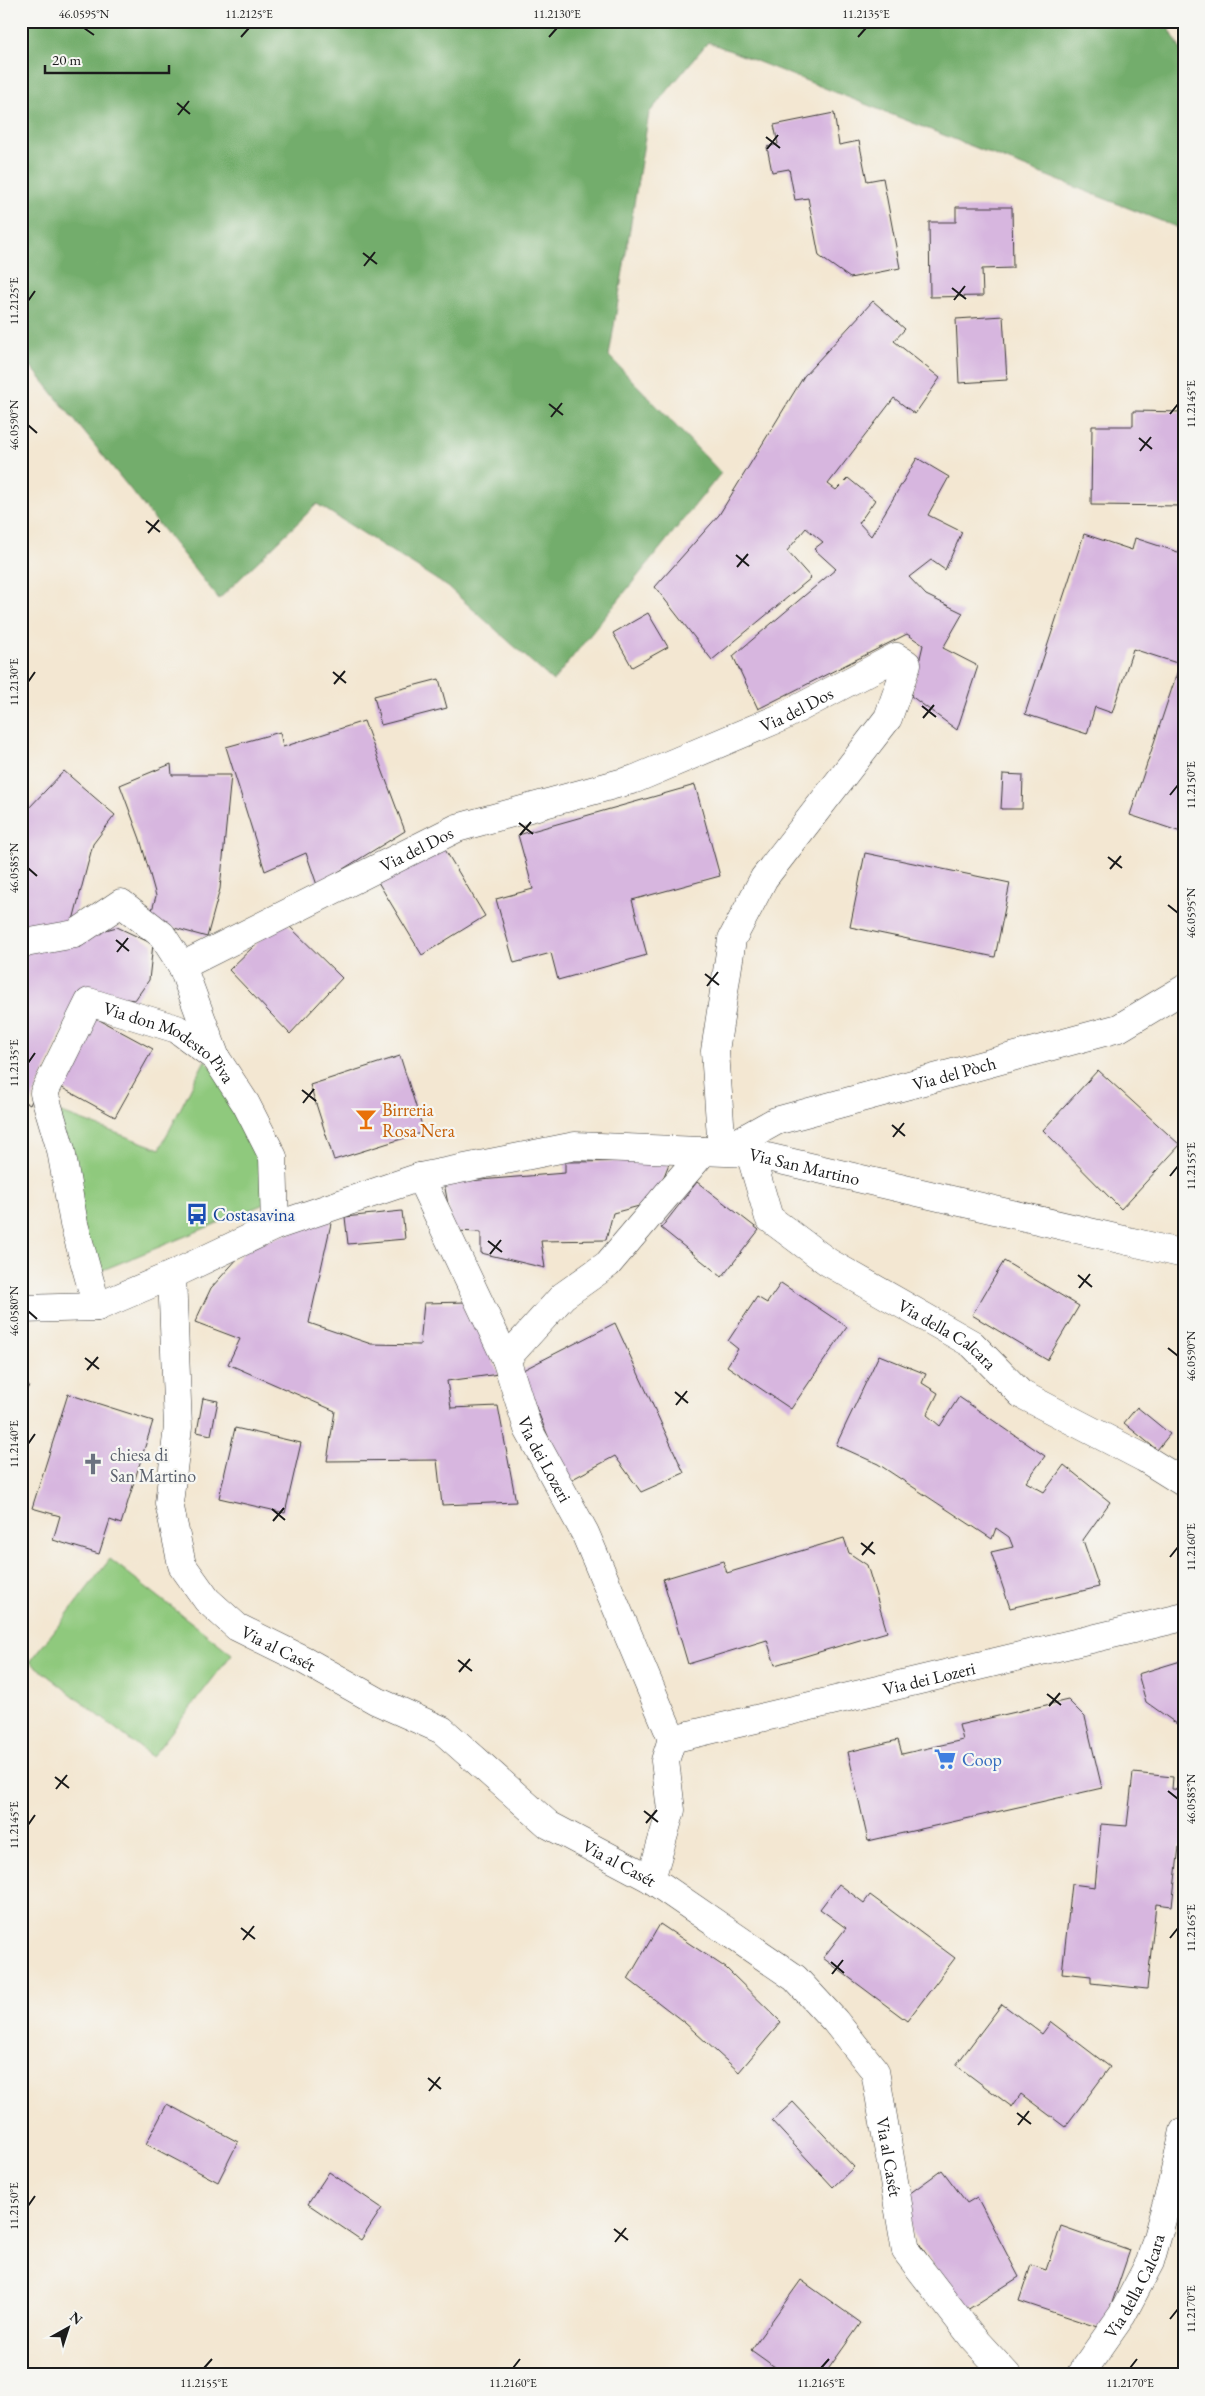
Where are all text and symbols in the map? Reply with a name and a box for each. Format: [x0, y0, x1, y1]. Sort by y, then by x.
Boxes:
text: 46.0595°N [59, 6, 110, 22]
text: 11.2125°E [225, 6, 273, 22]
text: 11.2130°E [533, 6, 581, 22]
text: 11.2135°E [842, 6, 890, 22]
scale bar [45, 42, 169, 74]
text: 20 m [52, 50, 81, 69]
text: 11.2125°E [6, 277, 22, 325]
text: 11.2145°E [1183, 380, 1199, 428]
text: 46.0590°N [6, 399, 22, 450]
text: 11.2130°E [6, 658, 22, 706]
street label: Via del Dos [756, 681, 837, 737]
text: 11.2150°E [1183, 761, 1199, 809]
street label: Via del Dos [376, 820, 457, 877]
text: 46.0585°N [6, 842, 22, 893]
text: 46.0595°N [1183, 887, 1199, 938]
street label: Via don Modesto Piva [101, 996, 241, 1088]
text: 11.2135°E [6, 1039, 22, 1087]
street label: Via del Pòch [910, 1050, 998, 1095]
place label: Birreria Rosa Nera [382, 1098, 456, 1142]
bar icon: Birreria Rosa Nera [353, 1106, 379, 1132]
street label: Via San Martino [747, 1142, 862, 1190]
text: 11.2155°E [1183, 1142, 1199, 1190]
bus stop icon: Costasavina [184, 1201, 210, 1227]
place label: Costasavina [213, 1203, 296, 1226]
text: 46.0580°N [6, 1285, 22, 1336]
street label: Via della Calcara [894, 1293, 1003, 1375]
text: 46.0590°N [1183, 1330, 1199, 1381]
street label: Via dei Lozeri [513, 1413, 578, 1507]
text: 11.2140°E [6, 1420, 22, 1468]
place label: chiesa di San Martino [110, 1443, 196, 1487]
church icon: chiesa di San Martino [80, 1451, 106, 1477]
text: 11.2160°E [1183, 1523, 1199, 1571]
street label: Via al Casét [238, 1619, 321, 1676]
street label: Via dei Lozeri [880, 1656, 978, 1700]
supermarket icon: Coop [932, 1746, 958, 1772]
place label: Coop [962, 1748, 1002, 1771]
text: 46.0585°N [1183, 1773, 1199, 1824]
text: 11.2145°E [6, 1801, 22, 1849]
street label: Via al Casét [579, 1833, 662, 1891]
text: 11.2165°E [1183, 1904, 1199, 1952]
street label: Via al Casét [872, 2115, 908, 2199]
text: 11.2150°E [6, 2182, 22, 2230]
street label: Via della Calcara [1098, 2230, 1169, 2342]
text: 11.2170°E [1183, 2285, 1199, 2333]
north arrow [42, 2304, 92, 2354]
text: N [66, 2307, 87, 2329]
text: 11.2155°E [180, 2375, 228, 2391]
text: 11.2160°E [489, 2375, 537, 2391]
text: 11.2165°E [797, 2375, 845, 2391]
text: 11.2170°E [1106, 2375, 1154, 2391]

